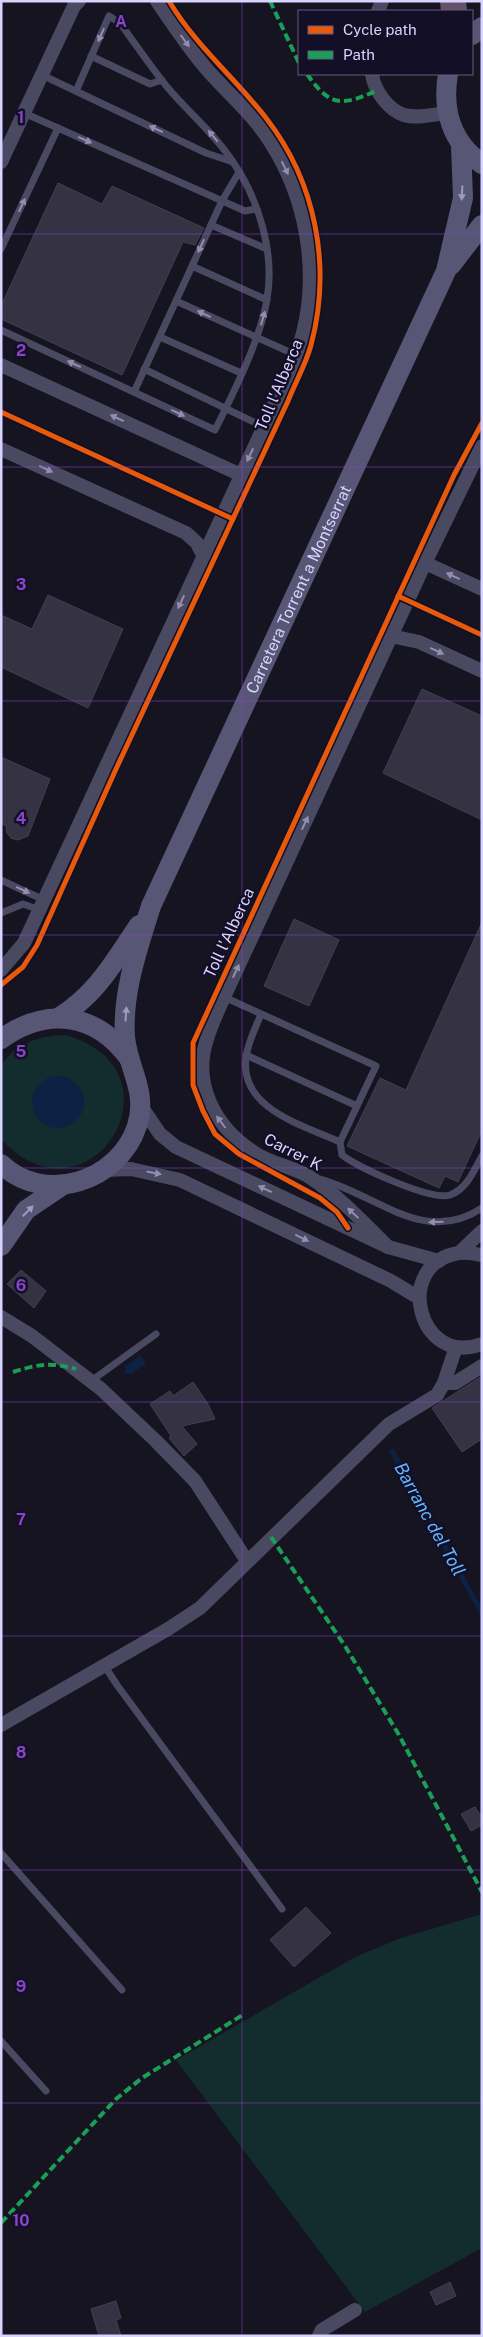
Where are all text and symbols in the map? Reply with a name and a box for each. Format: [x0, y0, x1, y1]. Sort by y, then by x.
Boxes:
legend [298, 10, 473, 75]
text: A [115, 12, 127, 31]
text: Cycle path [343, 21, 417, 38]
one-way arrow [96, 28, 104, 42]
one-way arrow [180, 34, 190, 48]
text: Path [343, 46, 375, 63]
text: 1 [18, 108, 24, 127]
one-way arrow [149, 125, 164, 133]
one-way arrow [207, 130, 218, 143]
one-way arrow [78, 136, 92, 144]
one-way arrow [281, 161, 289, 175]
one-way arrow [458, 186, 466, 202]
one-way arrow [18, 198, 26, 212]
one-way arrow [197, 239, 205, 253]
one-way arrow [197, 309, 211, 317]
one-way arrow [259, 311, 267, 326]
street label: Toll l'Alberca [251, 337, 307, 433]
text: 2 [16, 341, 26, 360]
one-way arrow [67, 360, 81, 368]
one-way arrow [171, 409, 185, 417]
one-way arrow [110, 414, 124, 422]
one-way arrow [246, 448, 254, 462]
one-way arrow [38, 465, 53, 473]
street label: Carretera Torrent a Montserrat [242, 482, 355, 696]
one-way arrow [446, 572, 460, 580]
text: 3 [16, 575, 26, 594]
one-way arrow [177, 595, 185, 609]
one-way arrow [430, 647, 444, 655]
text: 4 [16, 809, 27, 828]
one-way arrow [301, 816, 309, 830]
street label: Toll l'Alberca [200, 885, 258, 981]
one-way arrow [16, 886, 30, 894]
one-way arrow [232, 963, 241, 978]
one-way arrow [122, 1006, 130, 1022]
text: 5 [16, 1042, 27, 1061]
one-way arrow [216, 1116, 227, 1129]
street label: Carrer K [261, 1129, 325, 1175]
one-way arrow [146, 1169, 161, 1177]
one-way arrow [258, 1185, 272, 1193]
one-way arrow [21, 1205, 33, 1217]
one-way arrow [347, 1207, 359, 1219]
one-way arrow [428, 1218, 444, 1226]
one-way arrow [295, 1235, 309, 1243]
text: 6 [16, 1276, 26, 1295]
water label: Barranc del Toll [390, 1459, 470, 1579]
text: 7 [16, 1510, 26, 1529]
text: 8 [16, 1743, 27, 1762]
text: 9 [16, 1977, 26, 1996]
text: 10 [12, 2211, 30, 2230]

